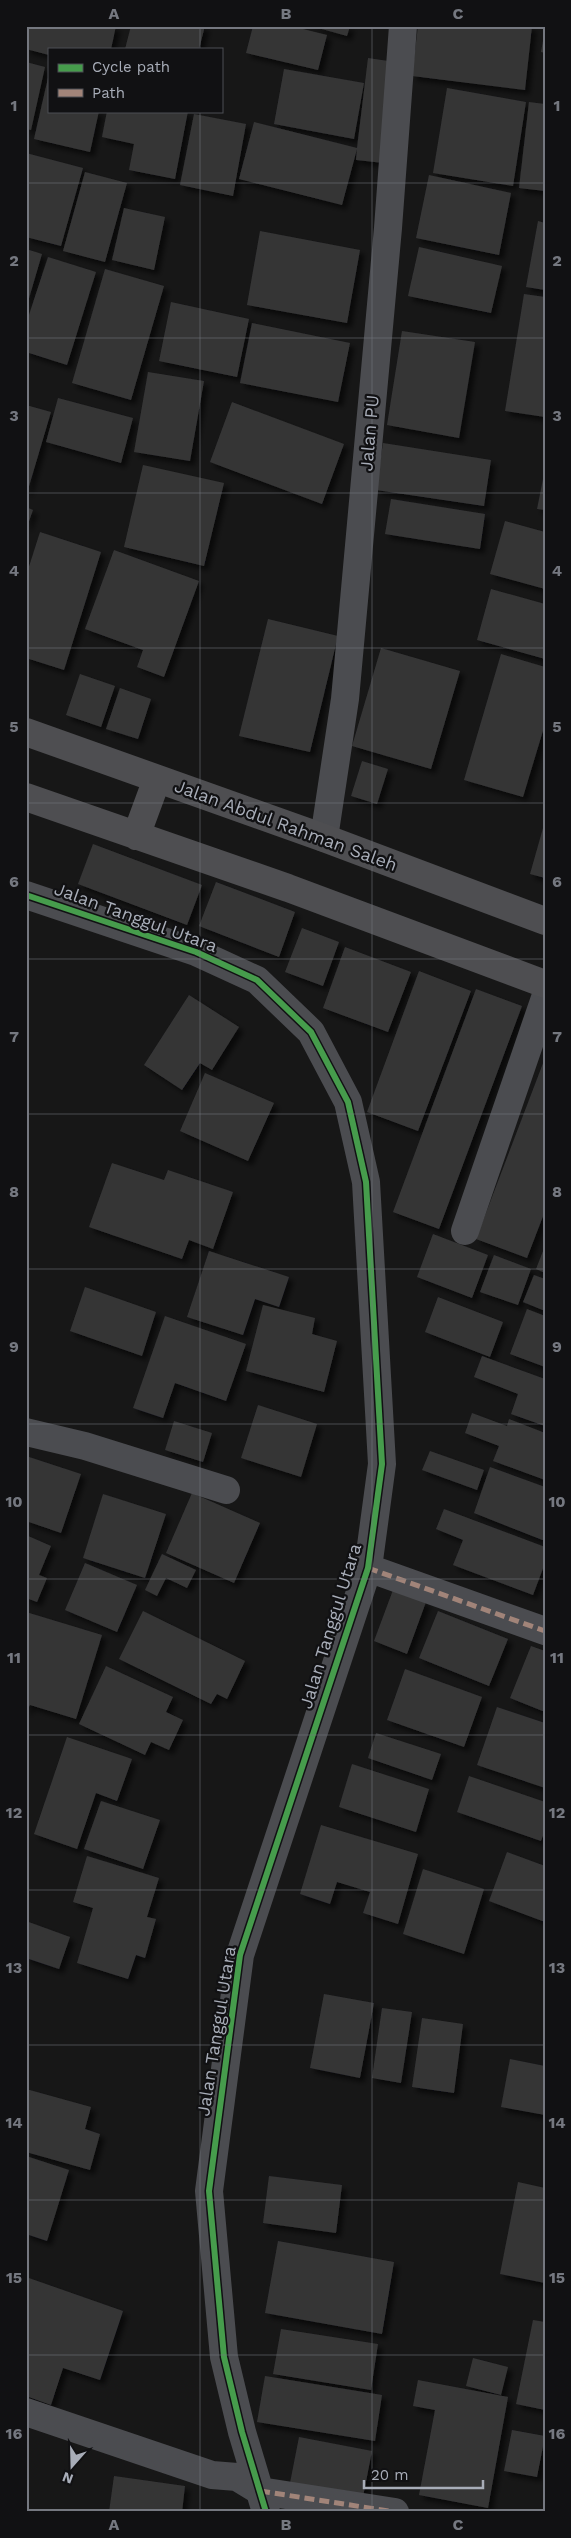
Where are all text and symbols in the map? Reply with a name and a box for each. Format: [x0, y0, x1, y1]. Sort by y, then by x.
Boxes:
text: A [109, 4, 120, 23]
text: B [281, 4, 292, 23]
text: C [453, 4, 464, 23]
legend [48, 48, 222, 112]
text: Cycle path [92, 58, 170, 76]
text: Path [92, 84, 125, 102]
text: 1 [11, 96, 17, 115]
text: 1 [554, 96, 560, 115]
text: 2 [9, 251, 19, 270]
text: 2 [552, 251, 562, 270]
street label: Jalan PU [355, 394, 383, 472]
text: 3 [9, 406, 19, 425]
text: 3 [552, 406, 562, 425]
text: 4 [9, 561, 19, 580]
text: 4 [552, 561, 562, 580]
text: 5 [9, 717, 19, 736]
text: 5 [552, 717, 562, 736]
street label: Jalan Abdul Rahman Saleh [172, 775, 400, 875]
text: 6 [9, 872, 19, 891]
text: 6 [552, 872, 562, 891]
street label: Jalan Tanggul Utara [52, 878, 220, 956]
text: 7 [9, 1027, 19, 1046]
text: 7 [552, 1027, 562, 1046]
text: 8 [9, 1182, 19, 1201]
text: 8 [552, 1182, 562, 1201]
text: 9 [9, 1337, 19, 1356]
text: 9 [552, 1337, 562, 1356]
text: 10 [5, 1492, 23, 1511]
text: 10 [548, 1492, 566, 1511]
street label: Jalan Tanggul Utara [295, 1541, 365, 1711]
text: 11 [7, 1648, 21, 1667]
text: 11 [550, 1648, 564, 1667]
text: 12 [6, 1803, 22, 1822]
text: 12 [549, 1803, 565, 1822]
street label: Jalan Tanggul Utara [192, 1944, 240, 2118]
text: 13 [6, 1958, 22, 1977]
text: 13 [549, 1958, 565, 1977]
text: 14 [5, 2113, 23, 2132]
text: 14 [548, 2113, 566, 2132]
text: 15 [6, 2268, 22, 2287]
text: 15 [549, 2268, 565, 2287]
text: 16 [6, 2424, 23, 2443]
text: 16 [549, 2424, 566, 2443]
north arrow [48, 2440, 98, 2490]
scale bar [364, 2458, 482, 2490]
text: 20 m [371, 2466, 409, 2484]
text: N [60, 2469, 75, 2488]
text: A [109, 2515, 120, 2534]
text: B [281, 2515, 292, 2534]
text: C [453, 2515, 464, 2534]

